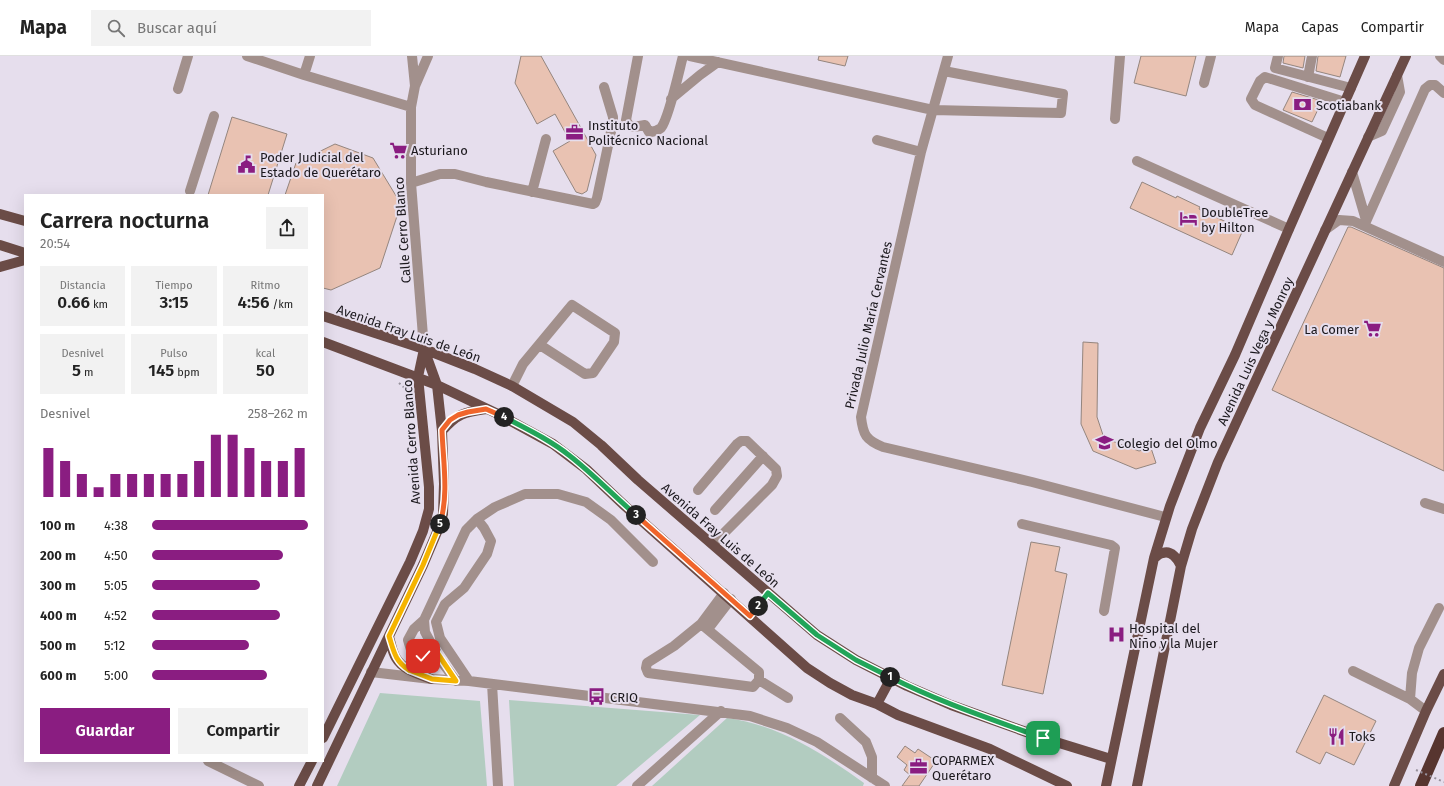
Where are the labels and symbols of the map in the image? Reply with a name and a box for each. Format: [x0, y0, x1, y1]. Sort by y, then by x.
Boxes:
bank icon: Scotiabank [1293, 95, 1313, 115]
place label: Scotiabank [1316, 98, 1381, 113]
place label: Instituto Politécnico Nacional [588, 118, 708, 148]
office icon: Instituto Politécnico Nacional [565, 122, 585, 142]
supermarket icon: Asturiano [388, 140, 408, 160]
place label: Asturiano [411, 143, 468, 158]
place label: Poder Judicial del Estado de Querétaro [260, 150, 381, 180]
public building icon: Poder Judicial del Estado de Querétaro [237, 154, 257, 174]
street label: Calle Cerro Blanco [391, 176, 414, 284]
place label: DoubleTree by Hilton [1201, 205, 1268, 235]
hotel icon: DoubleTree by Hilton [1178, 209, 1198, 229]
street label: Privada Julio María Cervantes [842, 240, 895, 410]
street label: Avenida Luis Vega y Monroy [1214, 274, 1297, 428]
street label: Avenida Fray Luis de León [335, 302, 483, 365]
supermarket icon: La Comer [1362, 319, 1382, 339]
place label: La Comer [1304, 322, 1359, 337]
street label: Avenida Cerro Blanco [400, 379, 423, 505]
pin: 4 [494, 407, 514, 427]
school or university icon: Colegio del Olmo [1094, 433, 1114, 453]
place label: Colegio del Olmo [1117, 436, 1218, 451]
street label: Avenida Fray Luis de León [659, 480, 783, 591]
pin: 3 [626, 505, 646, 525]
pin: 5 [430, 514, 450, 534]
pin: 2 [748, 596, 768, 616]
place label: Hospital del Niño y la Mujer [1129, 621, 1218, 651]
hospital icon: Hospital del Niño y la Mujer [1106, 625, 1126, 645]
pin [406, 639, 440, 673]
pin: 1 [880, 667, 900, 687]
bus stop icon: CRIQ [587, 687, 607, 707]
place label: CRIQ [610, 690, 638, 705]
pin [1026, 721, 1060, 755]
restaurant icon: Toks [1326, 726, 1346, 746]
place label: Toks [1349, 729, 1375, 744]
place label: COPARMEX Querétaro [932, 753, 994, 783]
office icon: COPARMEX Querétaro [909, 757, 929, 777]

